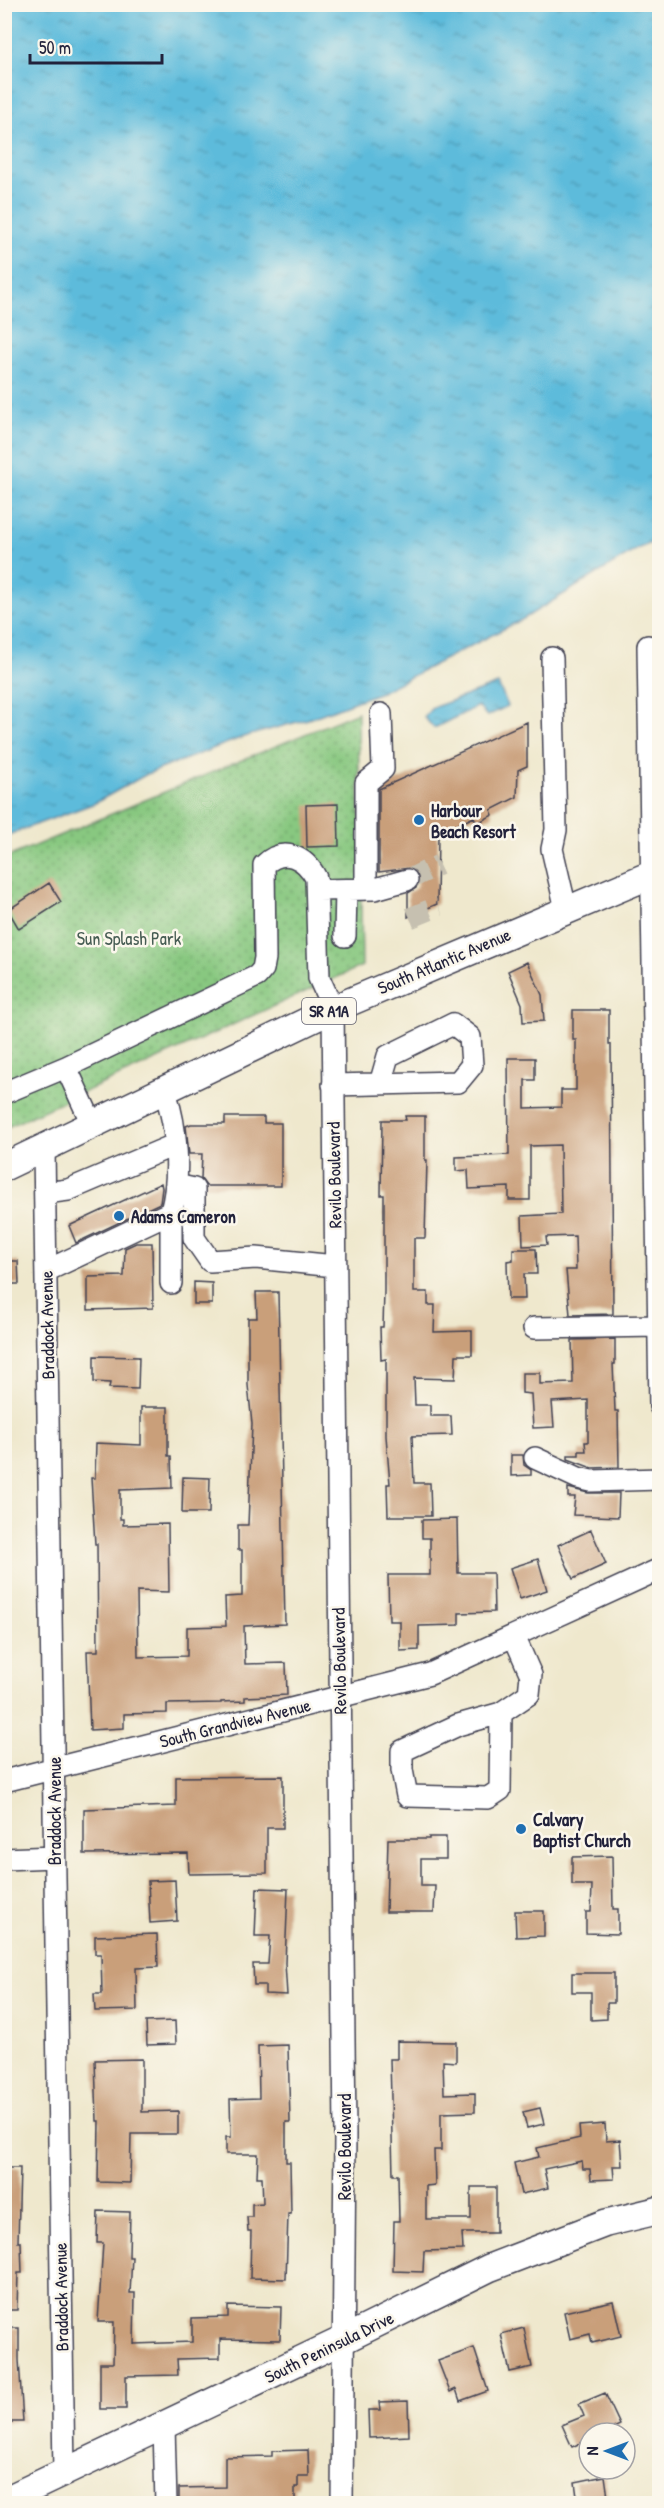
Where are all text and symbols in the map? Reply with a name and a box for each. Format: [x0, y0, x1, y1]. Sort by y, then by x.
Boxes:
scale bar [30, 27, 162, 65]
text: 50 m [39, 35, 71, 60]
place label: Harbour Beach Resort [431, 798, 516, 844]
marker: Harbour Beach Resort [412, 813, 426, 827]
street label: South Atlantic Avenue [374, 922, 514, 1000]
park label: Sun Splash Park [77, 926, 182, 951]
road number: SR A1A [302, 998, 356, 1024]
street label: Revilo Boulevard [321, 1122, 347, 1228]
place label: Adams Cameron [131, 1204, 236, 1229]
marker: Adams Cameron [112, 1209, 126, 1223]
street label: Braddock Avenue [34, 1270, 60, 1380]
street label: Revilo Boulevard [326, 1608, 352, 1714]
street label: South Grandview Avenue [157, 1692, 313, 1754]
street label: Braddock Avenue [42, 1757, 67, 1865]
place label: Calvary Baptist Church [533, 1807, 631, 1854]
marker: Calvary Baptist Church [514, 1822, 528, 1836]
street label: Revilo Boulevard [332, 2094, 357, 2200]
street label: Braddock Avenue [48, 2242, 74, 2352]
street label: South Peninsula Drive [260, 2305, 398, 2389]
north arrow [577, 2421, 637, 2481]
text: N [581, 2446, 603, 2455]

